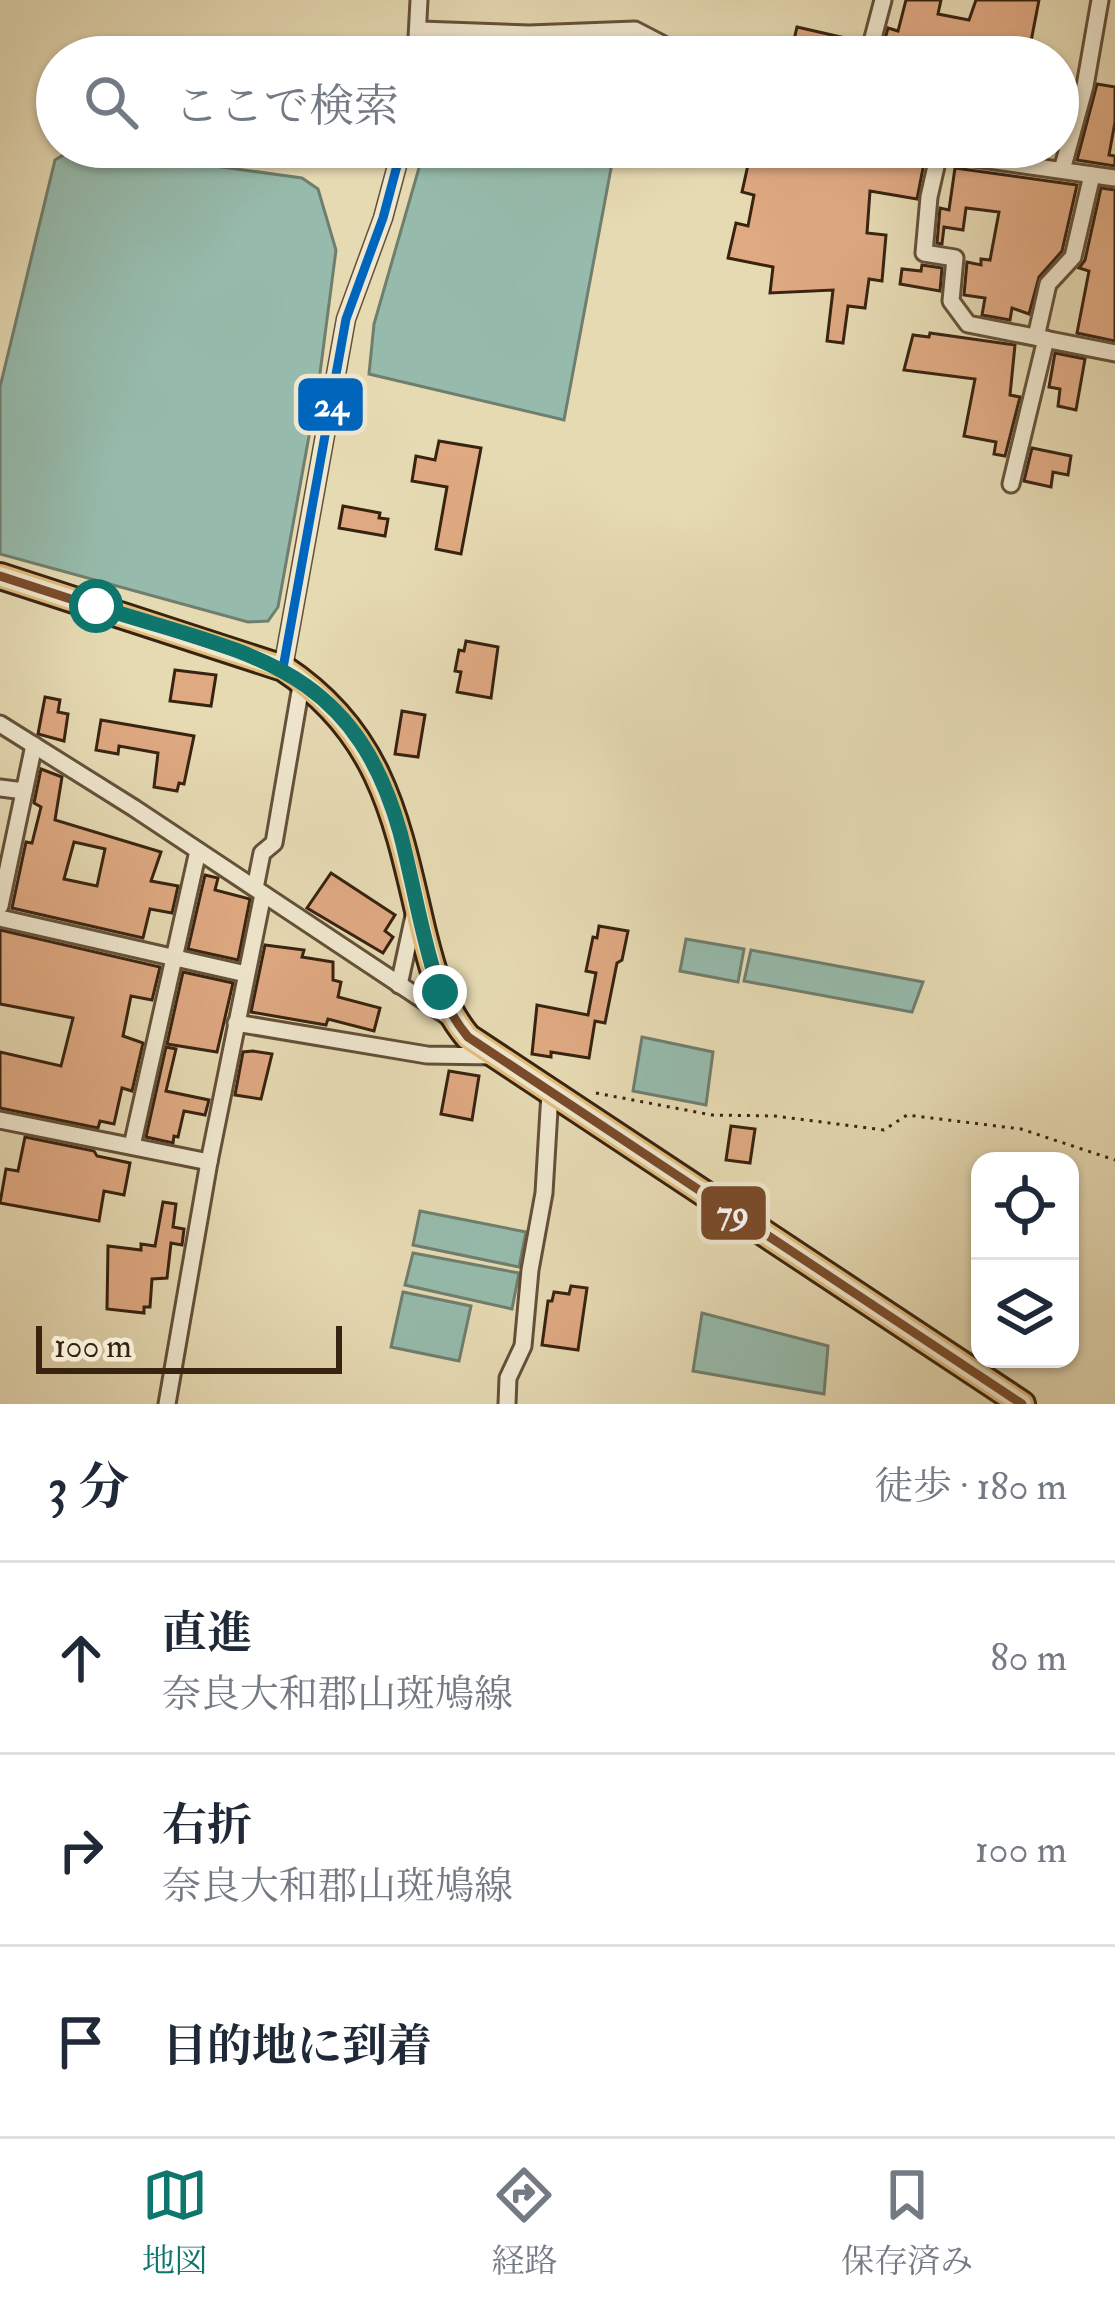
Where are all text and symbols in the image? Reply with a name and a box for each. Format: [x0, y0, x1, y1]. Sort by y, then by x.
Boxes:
search box [36, 36, 1079, 168]
icon: search [78, 69, 144, 135]
text: ここで検索 [174, 79, 399, 135]
line badge: 24 [296, 376, 365, 433]
text: 24 [314, 385, 350, 426]
route start [69, 579, 123, 633]
route end [413, 965, 467, 1019]
map controls [971, 1152, 1079, 1368]
button: locate [971, 1152, 1079, 1260]
line badge: 79 [699, 1184, 768, 1242]
text: 79 [717, 1193, 749, 1234]
button: layers [971, 1260, 1079, 1368]
scale bar [36, 1320, 342, 1373]
text: 100 m [54, 1326, 132, 1367]
text: 3 分 [48, 1456, 129, 1520]
text: 徒歩 · 180 m [874, 1462, 1067, 1511]
text: 直進 [162, 1606, 252, 1662]
icon: ahead [48, 1625, 114, 1691]
text: 80 m [990, 1633, 1067, 1682]
text: 奈良大和郡山斑鳩線 [162, 1670, 513, 1719]
text: 右折 [162, 1798, 252, 1854]
icon: right [48, 1817, 114, 1883]
text: 100 m [975, 1825, 1067, 1874]
text: 奈良大和郡山斑鳩線 [162, 1862, 513, 1911]
icon: arrive [48, 2009, 114, 2075]
text: 目的地に到着 [162, 2019, 432, 2075]
tab: 地図 [142, 2162, 208, 2282]
tab: 経路 [491, 2162, 557, 2282]
tab: 保存済み [841, 2162, 973, 2282]

